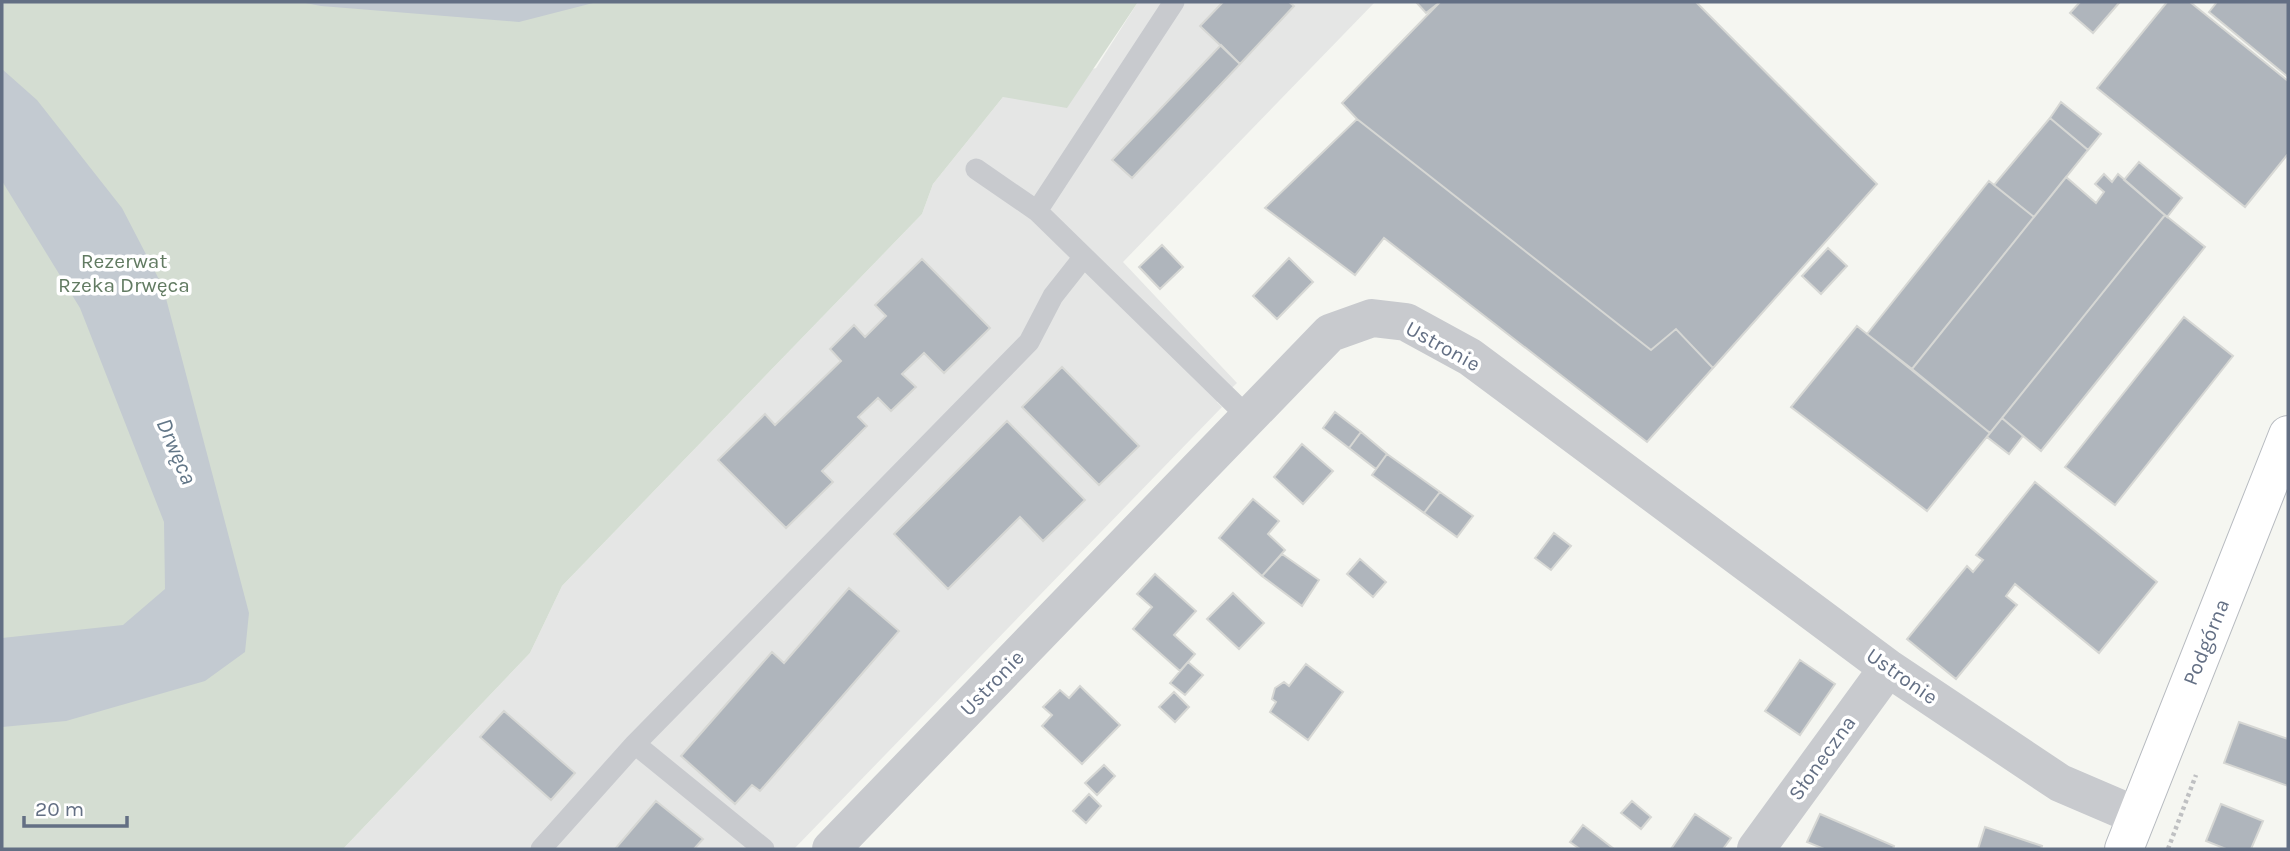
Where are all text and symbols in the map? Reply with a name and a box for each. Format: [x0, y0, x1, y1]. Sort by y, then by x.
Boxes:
park label: Rezerwat Rzeka Drwęca [58, 249, 190, 297]
street label: Ustronie [1402, 316, 1484, 376]
water label: Drwęca [151, 414, 203, 488]
street label: Podgórna [2178, 595, 2234, 689]
street label: Ustronie [1862, 643, 1942, 709]
street label: Ustronie [955, 645, 1029, 721]
street label: Słoneczna [1783, 711, 1861, 805]
scale bar [24, 784, 128, 828]
text: 20 m [35, 797, 84, 821]

